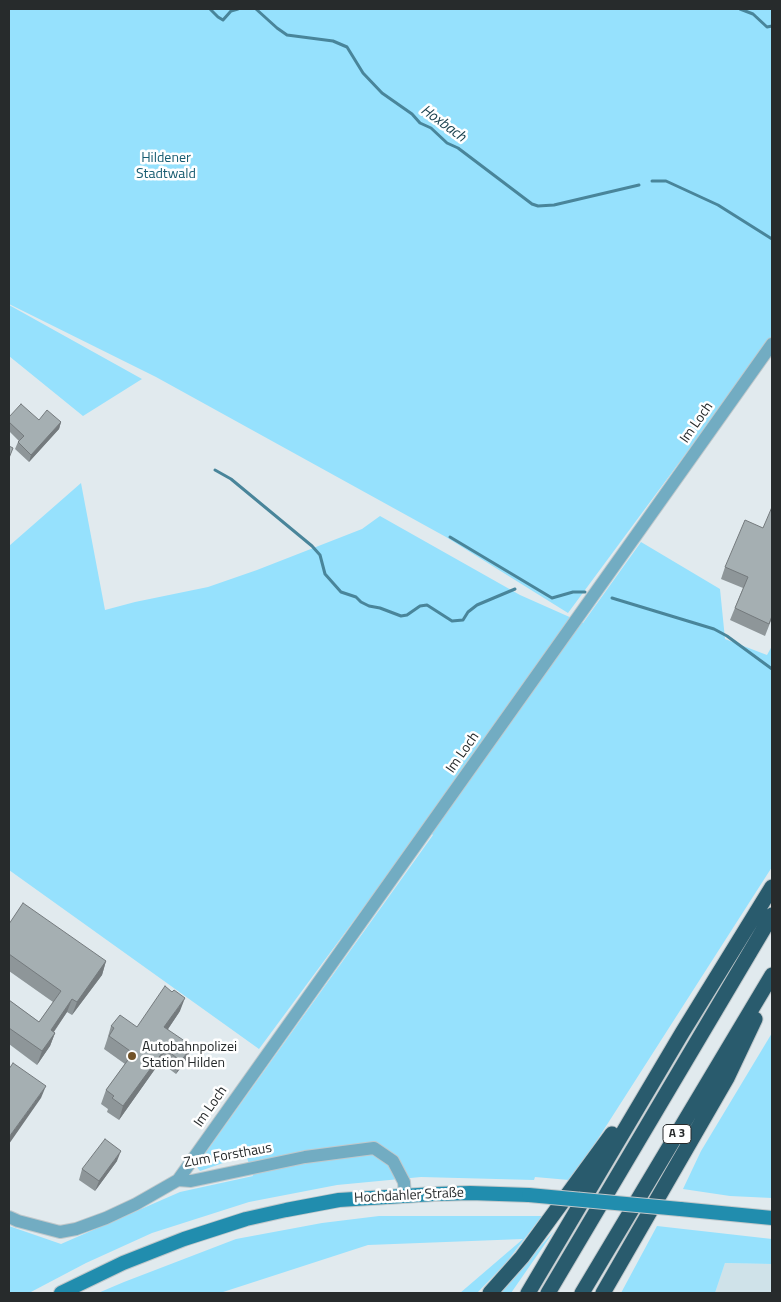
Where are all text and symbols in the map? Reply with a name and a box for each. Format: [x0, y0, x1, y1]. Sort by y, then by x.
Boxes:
water label: Hoxbach [417, 102, 469, 146]
park label: Hildener Stadtwald [136, 151, 196, 184]
street label: Im Loch [677, 399, 717, 447]
street label: Im Loch [443, 729, 483, 777]
place label: Autobahnpolizei Station Hilden [142, 1040, 237, 1072]
marker: Autobahnpolizei Station Hilden [126, 1050, 138, 1062]
street label: Im Loch [191, 1083, 231, 1131]
road number: A 3 [663, 1124, 691, 1144]
street label: Zum Forsthaus [183, 1140, 273, 1172]
street label: Hochdahler Straße [354, 1185, 464, 1207]

